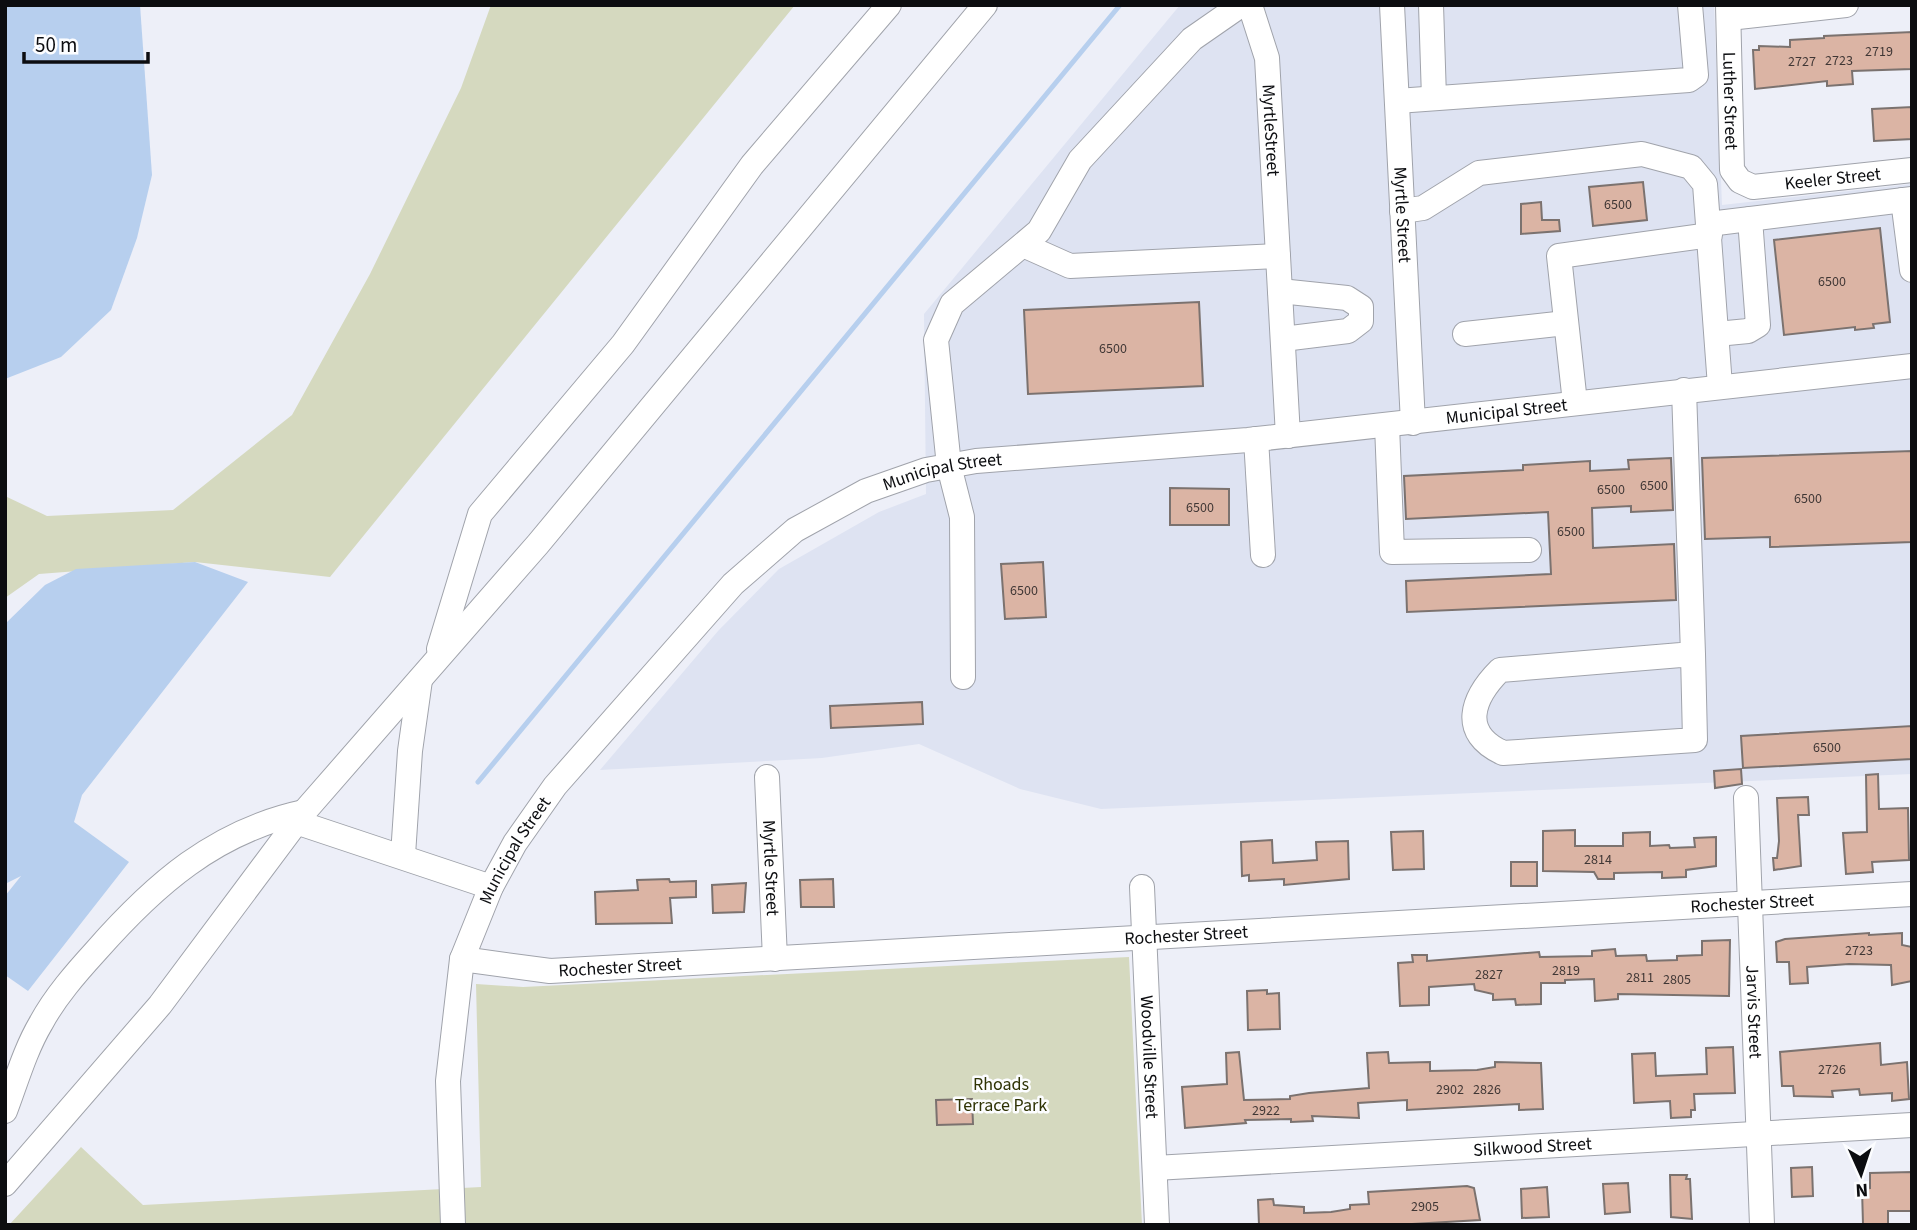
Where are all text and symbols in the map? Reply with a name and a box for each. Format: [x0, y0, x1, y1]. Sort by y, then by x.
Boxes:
scale bar [24, 21, 149, 65]
text: 50 m [35, 30, 77, 60]
house number: 2719 [1865, 42, 1893, 62]
house number: 2723 [1825, 51, 1853, 71]
street label: Luther Street [1716, 52, 1744, 150]
house number: 2727 [1788, 52, 1816, 72]
street label: MyrtleStreet [1255, 84, 1286, 177]
street label: Keeler Street [1783, 161, 1882, 197]
street label: Myrtle Street [1387, 166, 1417, 263]
house number: 6500 [1604, 195, 1632, 215]
house number: 6500 [1818, 272, 1846, 292]
house number: 6500 [1099, 339, 1127, 359]
street label: Municipal Street [1445, 393, 1569, 431]
street label: Municipal Street [879, 447, 1003, 497]
house number: 6500 [1640, 476, 1668, 496]
house number: 6500 [1597, 480, 1625, 500]
house number: 6500 [1794, 489, 1822, 509]
house number: 6500 [1186, 498, 1214, 518]
house number: 6500 [1557, 522, 1585, 542]
house number: 6500 [1010, 581, 1038, 601]
house number: 6500 [1813, 738, 1841, 758]
street label: Municipal Street [473, 792, 557, 908]
street label: Myrtle Street [756, 819, 785, 916]
house number: 2814 [1584, 850, 1612, 870]
street label: Rochester Street [1690, 888, 1815, 920]
street label: Rochester Street [1124, 920, 1249, 952]
house number: 2723 [1845, 941, 1873, 961]
street label: Rochester Street [558, 952, 683, 984]
house number: 2819 [1552, 961, 1580, 981]
house number: 2827 [1475, 965, 1503, 985]
street label: Jarvis Street [1739, 965, 1768, 1059]
house number: 2811 [1626, 968, 1654, 988]
house number: 2805 [1663, 970, 1691, 990]
street label: Woodville Street [1134, 995, 1164, 1119]
house number: 2726 [1818, 1060, 1846, 1080]
park label: Rhoads Terrace Park [955, 1072, 1047, 1118]
house number: 2902 [1436, 1080, 1464, 1100]
house number: 2826 [1473, 1080, 1501, 1100]
house number: 2922 [1252, 1101, 1280, 1121]
street label: Silkwood Street [1472, 1131, 1592, 1163]
north arrow [1826, 1139, 1896, 1209]
text: N [1855, 1176, 1869, 1203]
house number: 2905 [1411, 1197, 1439, 1217]

